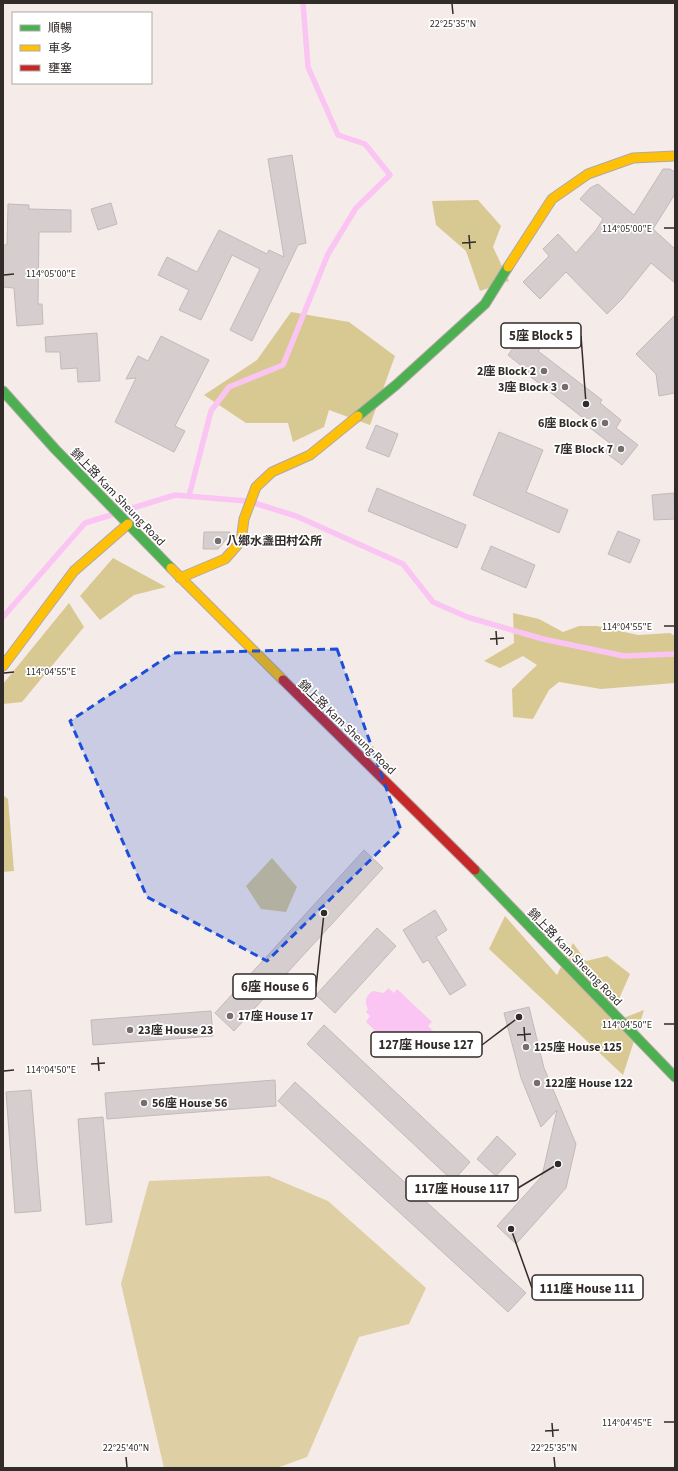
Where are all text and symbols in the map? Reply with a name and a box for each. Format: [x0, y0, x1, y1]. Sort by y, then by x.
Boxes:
legend [12, 12, 152, 84]
text: 22°25'35"N [430, 17, 476, 31]
text: 順暢 [48, 20, 72, 37]
text: 車多 [48, 40, 72, 57]
text: 壅塞 [48, 60, 72, 77]
text: 114°05'00"E [602, 222, 652, 236]
text: 114°05'00"E [26, 267, 76, 281]
callout: 5座 Block 5 [501, 323, 581, 348]
text: 5座 Block 5 [509, 327, 573, 345]
place label: 2座 Block 2 [477, 363, 536, 380]
marker: 2座 Block 2 [539, 366, 549, 376]
place label: 3座 Block 3 [498, 379, 557, 396]
marker: 3座 Block 3 [560, 382, 570, 392]
place label: 6座 Block 6 [538, 415, 597, 432]
marker: 6座 Block 6 [600, 418, 610, 428]
place label: 7座 Block 7 [554, 441, 613, 458]
marker: 7座 Block 7 [616, 444, 626, 454]
street label: 錦上路 Kam Sheung Road [66, 445, 169, 550]
place label: 八鄉水盞田村公所 [226, 533, 322, 550]
marker: 八鄉水盞田村公所 [213, 536, 223, 546]
text: 114°04'55"E [602, 620, 652, 634]
text: 114°04'55"E [26, 665, 76, 679]
street label: 錦上路 Kam Sheung Road [294, 676, 399, 779]
street label: 錦上路 Kam Sheung Road [523, 905, 626, 1010]
callout: 6座 House 6 [233, 974, 316, 999]
text: 6座 House 6 [241, 978, 309, 996]
place label: 17座 House 17 [238, 1008, 313, 1025]
marker: 17座 House 17 [225, 1011, 235, 1021]
text: 114°04'50"E [602, 1018, 652, 1032]
place label: 23座 House 23 [138, 1022, 213, 1039]
marker: 23座 House 23 [125, 1025, 135, 1035]
callout: 127座 House 127 [371, 1032, 482, 1057]
text: 127座 House 127 [378, 1036, 474, 1054]
place label: 125座 House 125 [534, 1039, 622, 1056]
marker: 125座 House 125 [521, 1042, 531, 1052]
text: 114°04'50"E [26, 1063, 76, 1077]
place label: 122座 House 122 [545, 1075, 633, 1092]
marker: 122座 House 122 [532, 1078, 542, 1088]
place label: 56座 House 56 [152, 1095, 227, 1112]
marker: 56座 House 56 [139, 1098, 149, 1108]
callout: 117座 House 117 [406, 1176, 518, 1201]
text: 117座 House 117 [414, 1180, 510, 1198]
callout: 111座 House 111 [532, 1275, 643, 1300]
text: 111座 House 111 [539, 1280, 635, 1298]
text: 114°04'45"E [602, 1416, 652, 1430]
text: 22°25'40"N [103, 1441, 149, 1455]
text: 22°25'35"N [531, 1441, 577, 1455]

